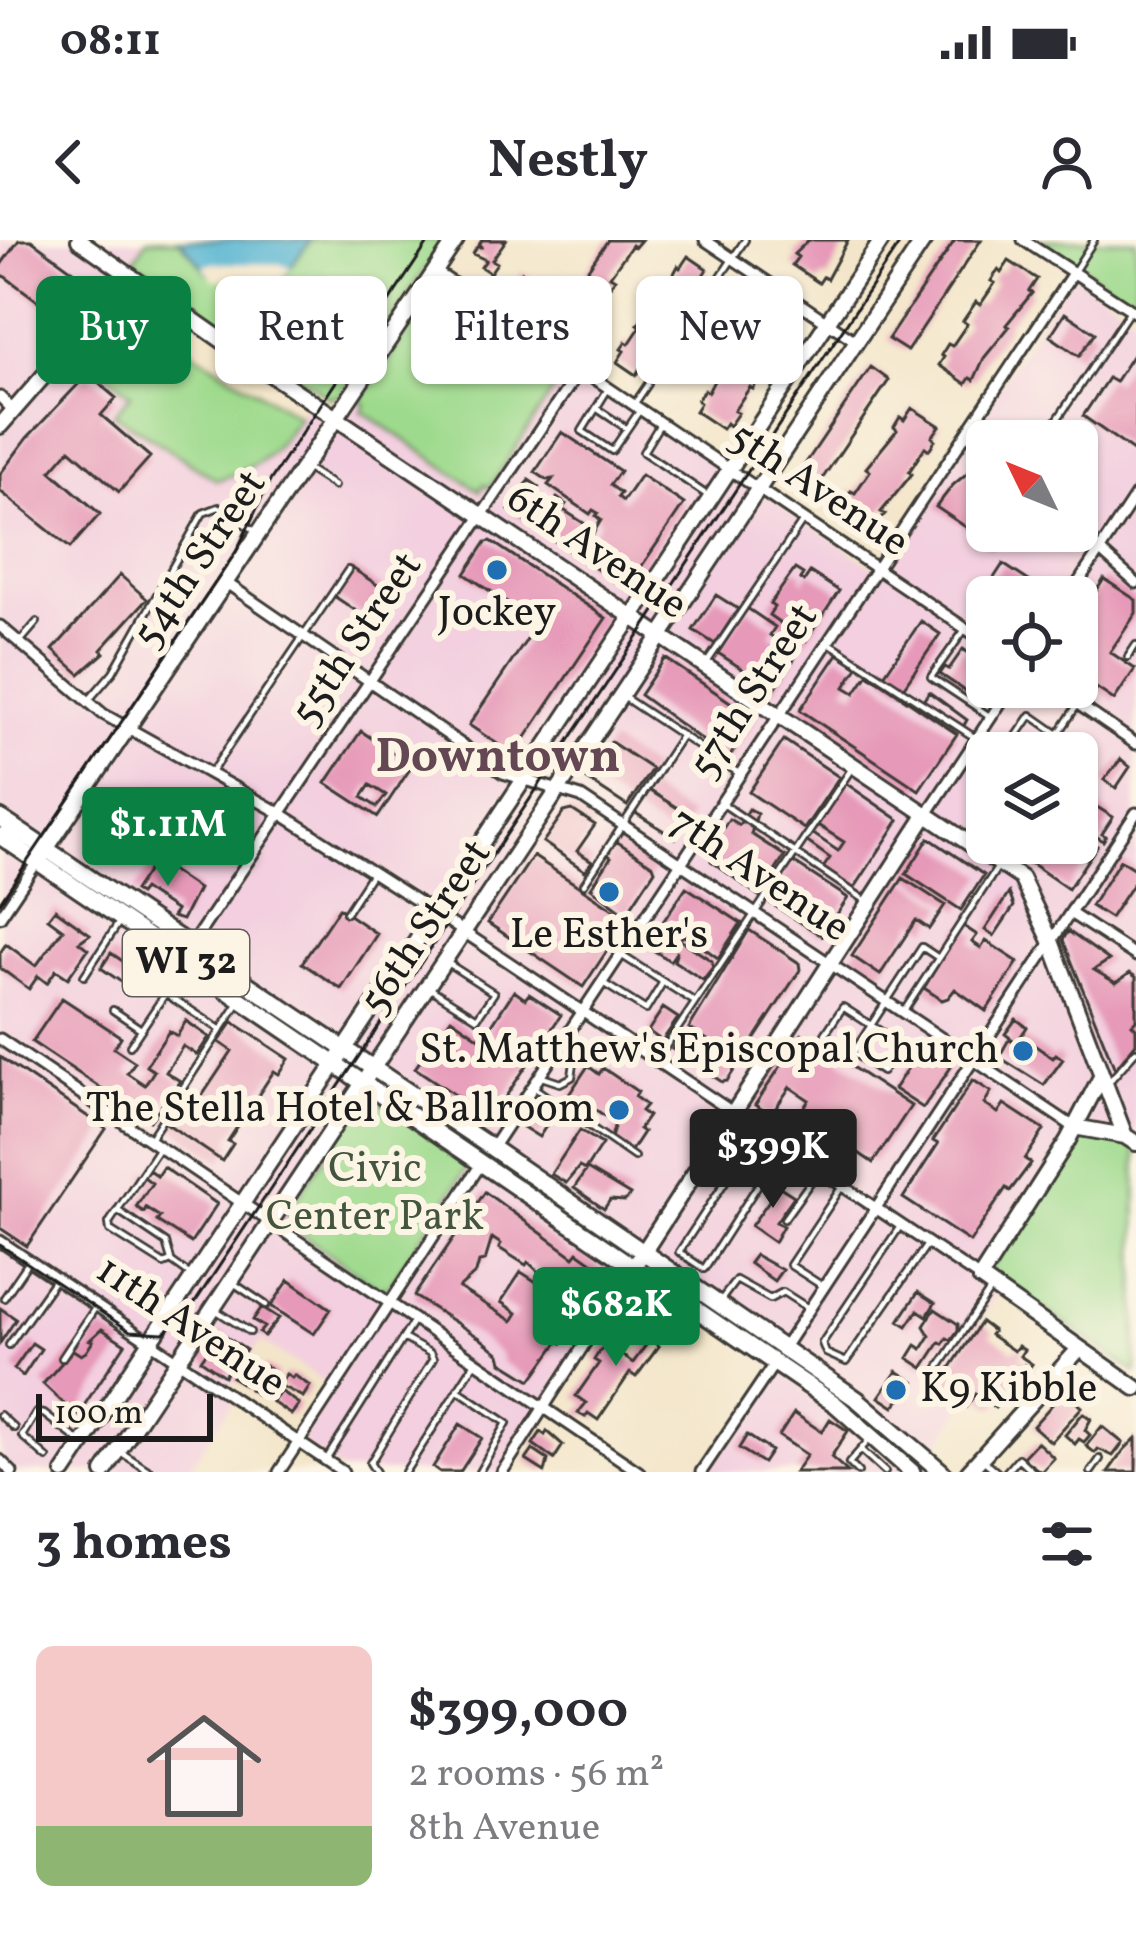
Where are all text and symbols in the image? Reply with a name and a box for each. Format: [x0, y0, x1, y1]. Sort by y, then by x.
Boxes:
text: 08:11 [60, 11, 161, 74]
text: Nestly [488, 125, 648, 200]
icon: back [36, 129, 102, 195]
icon: person [1034, 129, 1100, 195]
chip: Buy [36, 276, 191, 384]
chip: Rent [215, 276, 387, 384]
chip: Filters [411, 276, 612, 384]
chip: New [636, 276, 803, 384]
street label: 5th Avenue [716, 409, 920, 573]
north arrow [966, 420, 1098, 552]
map controls [966, 420, 1098, 864]
street label: 54th Street [120, 459, 282, 661]
street label: 6th Avenue [494, 471, 698, 635]
street label: 55th Street [278, 541, 438, 739]
marker: Jockey [484, 557, 510, 583]
button: locate [966, 576, 1098, 708]
place label: Jockey [438, 585, 556, 644]
street label: 57th Street [676, 593, 834, 791]
district label: Downtown [376, 725, 620, 792]
button: layers [966, 732, 1098, 864]
pin: $1.11M [70, 787, 266, 889]
street label: 7th Avenue [657, 794, 861, 958]
text: $1.11M [109, 799, 227, 853]
street label: 56th Street [347, 829, 507, 1027]
marker: Le Esther's [596, 879, 622, 905]
place label: Le Esther's [510, 907, 708, 966]
road number: WI 32 [123, 930, 249, 996]
place label: St. Matthew's Episcopal Church [419, 1022, 999, 1081]
marker: St. Matthew's Episcopal Church [1010, 1038, 1036, 1064]
place label: The Stella Hotel & Ballroom [86, 1081, 595, 1140]
marker: The Stella Hotel & Ballroom [606, 1097, 632, 1123]
pin: $399K [689, 1109, 857, 1211]
text: $399K [717, 1121, 829, 1175]
park label: Civic Center Park [266, 1141, 484, 1248]
street label: 11th Avenue [83, 1243, 297, 1413]
pin: $682K [532, 1267, 700, 1369]
text: $682K [560, 1279, 672, 1333]
place label: K9 Kibble [920, 1361, 1097, 1420]
marker: K9 Kibble [883, 1377, 909, 1403]
scale bar [36, 1388, 213, 1441]
text: 100 m [54, 1392, 143, 1438]
text: 3 homes [36, 1509, 232, 1580]
icon: filters [1034, 1511, 1100, 1577]
text: $399,000 [408, 1677, 628, 1748]
icon: home [132, 1694, 276, 1838]
text: 2 rooms · 56 m² [408, 1748, 664, 1802]
text: 8th Avenue [408, 1802, 600, 1856]

